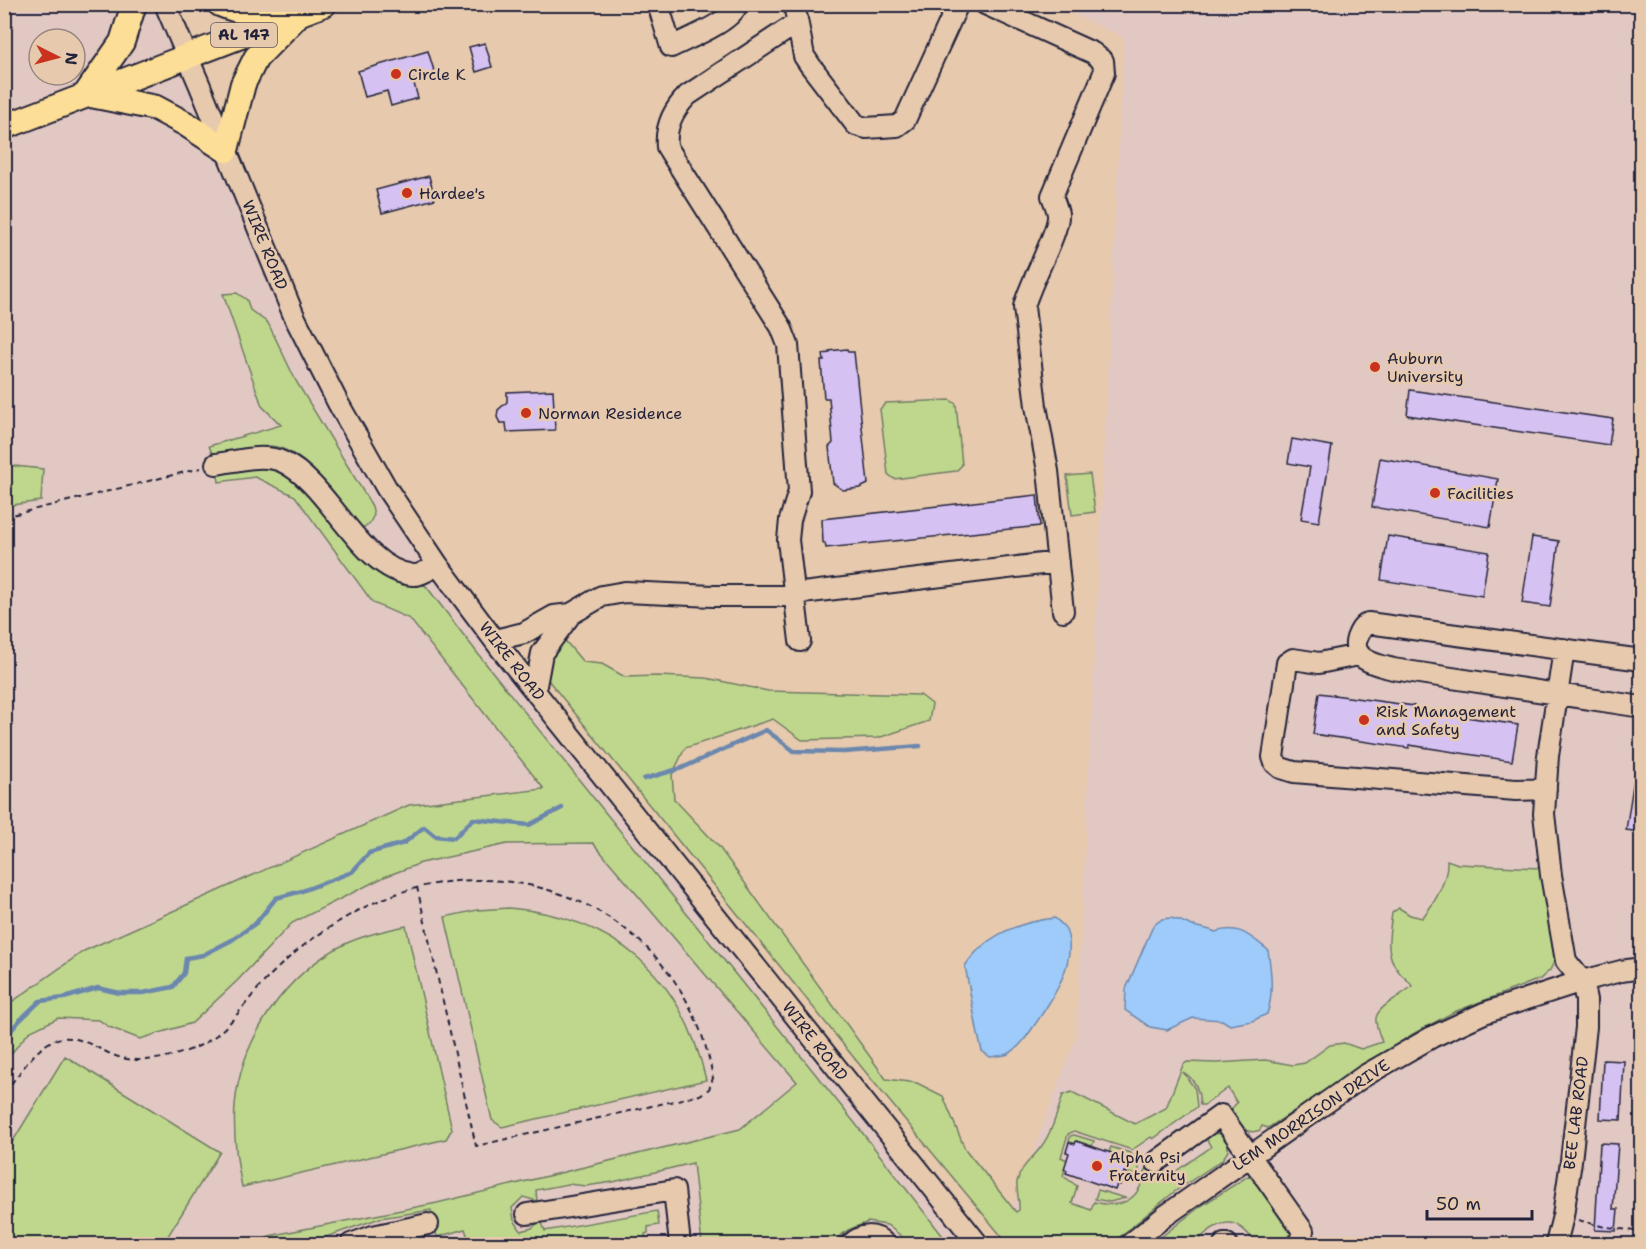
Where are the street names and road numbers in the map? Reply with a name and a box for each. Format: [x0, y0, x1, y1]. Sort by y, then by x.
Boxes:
road number: AL 147 [211, 23, 277, 47]
street label: WIRE ROAD [237, 197, 293, 293]
street label: WIRE ROAD [474, 617, 550, 705]
street label: WIRE ROAD [777, 997, 853, 1085]
street label: LEM MORRISON DRIVE [1228, 1054, 1394, 1176]
street label: BEE LAB ROAD [1559, 1055, 1593, 1171]

